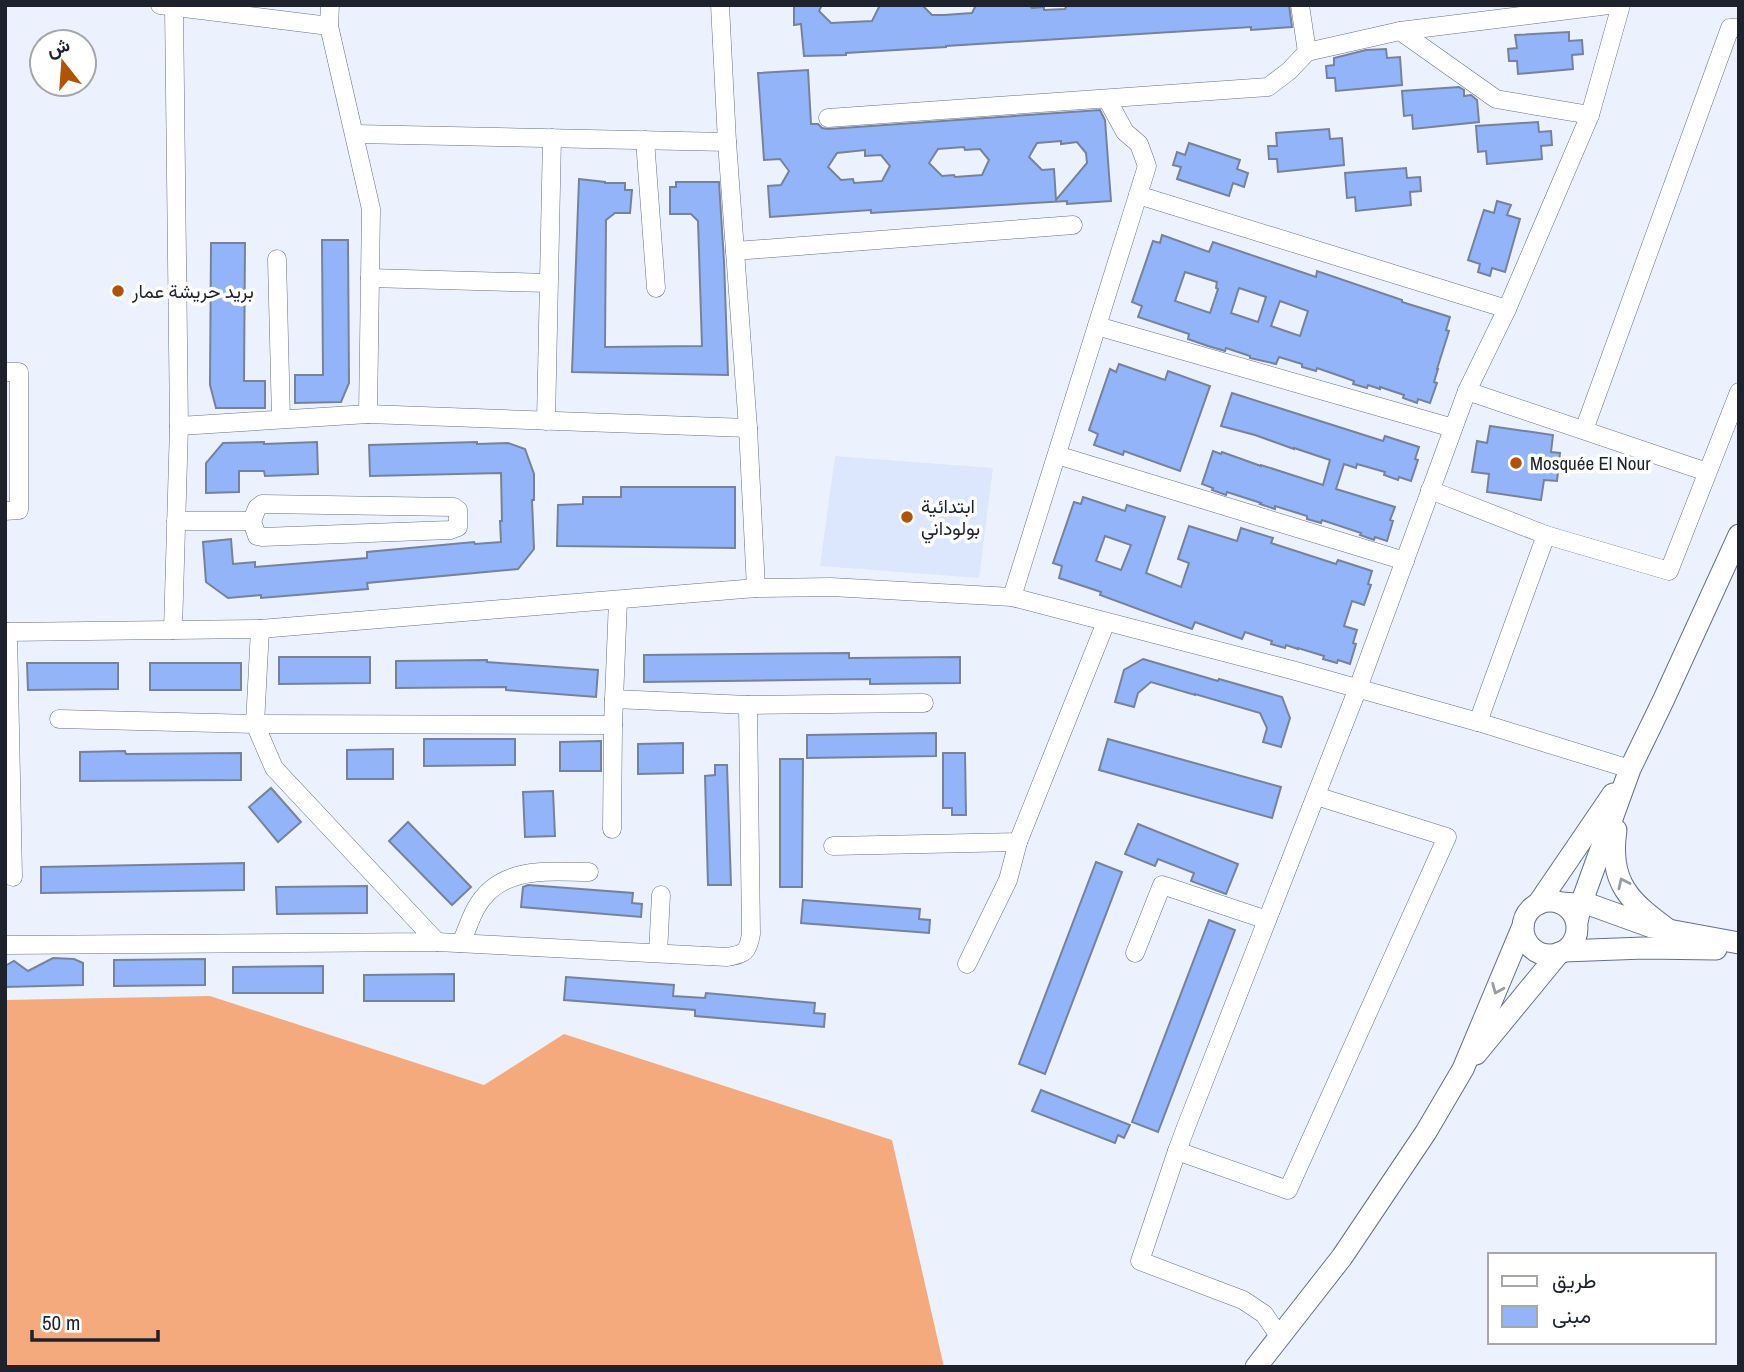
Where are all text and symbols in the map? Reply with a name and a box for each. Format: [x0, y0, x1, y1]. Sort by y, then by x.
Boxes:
north arrow [28, 28, 98, 98]
text: ش [43, 31, 73, 63]
place label: بريد حريشة عمار [131, 278, 254, 304]
marker: بريد حريشة عمار [110, 283, 126, 299]
place label: Mosquée El Nour [1530, 450, 1651, 476]
marker: Mosquée El Nour [1508, 455, 1524, 471]
place label: ابتدائية بولوداني [921, 493, 980, 544]
marker: ابتدائية بولوداني [899, 509, 915, 525]
one-way arrow [1617, 878, 1631, 890]
one-way arrow [1491, 983, 1505, 995]
legend [1488, 1253, 1716, 1344]
text: طريق [1552, 1266, 1597, 1295]
scale bar [32, 1298, 158, 1342]
text: مبنى [1552, 1301, 1591, 1330]
text: 50 m [42, 1308, 80, 1337]

